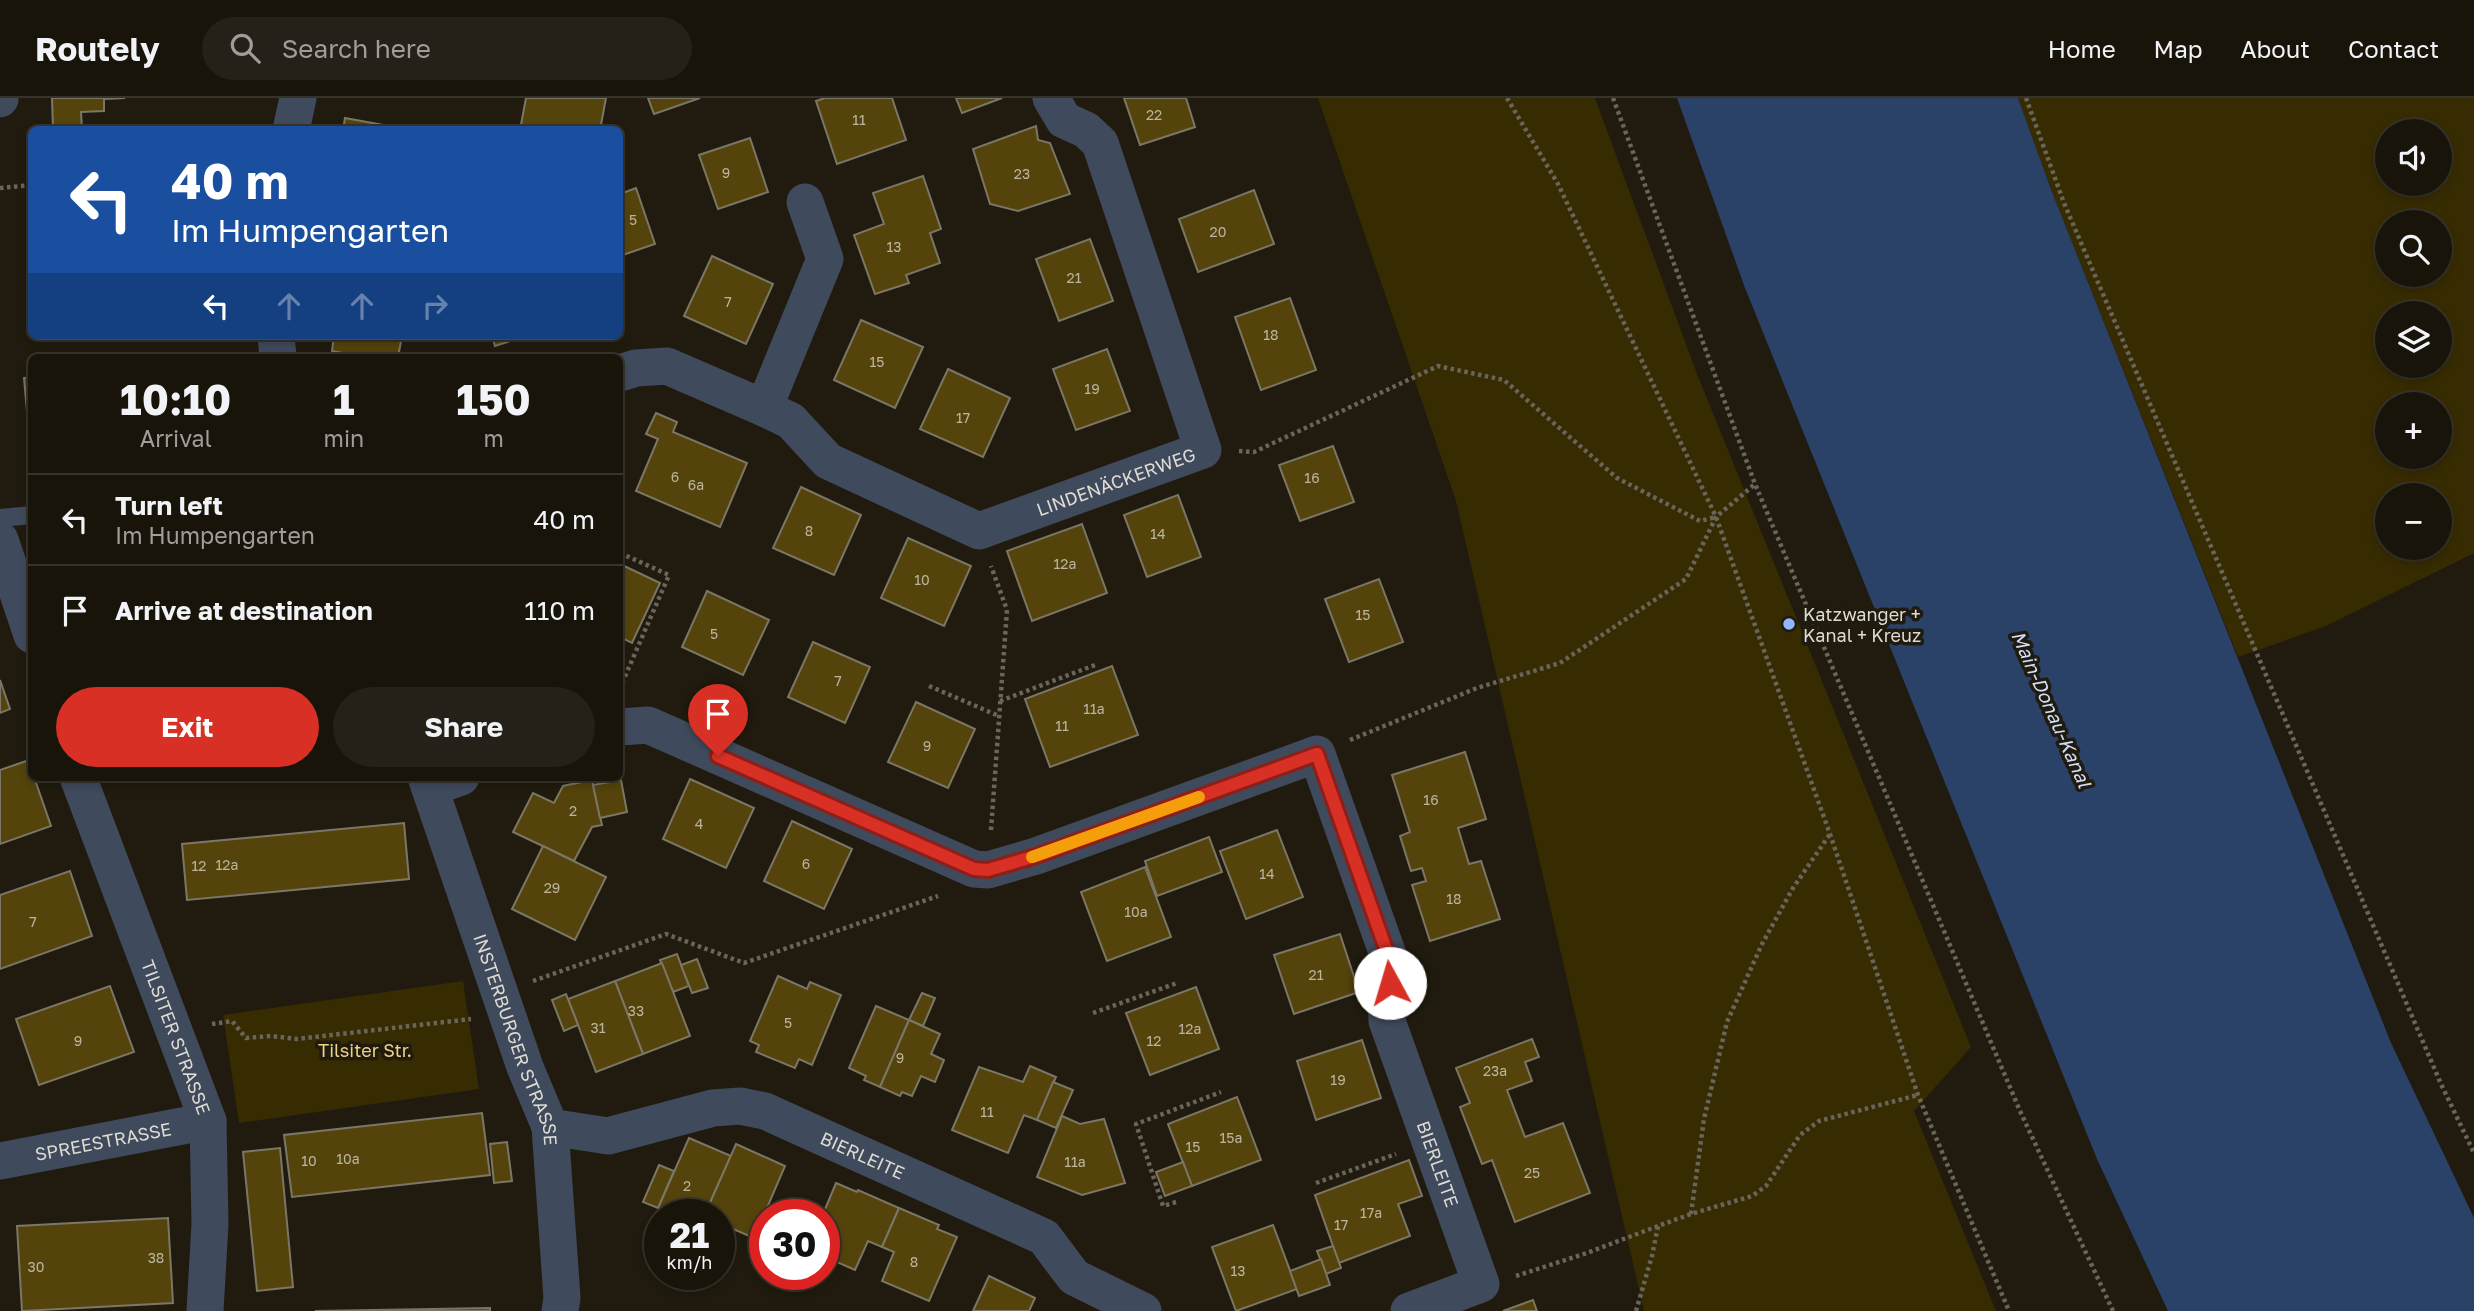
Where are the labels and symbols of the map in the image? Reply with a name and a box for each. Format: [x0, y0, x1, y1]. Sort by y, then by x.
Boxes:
house number: 22 [1146, 106, 1162, 123]
house number: 11 [852, 111, 866, 128]
house number: 9 [722, 164, 730, 181]
house number: 23 [1014, 165, 1030, 182]
house number: 5 [629, 211, 637, 228]
house number: 20 [1210, 223, 1226, 240]
house number: 13 [887, 238, 901, 255]
house number: 21 [1067, 269, 1082, 286]
house number: 7 [724, 293, 732, 310]
house number: 18 [1263, 326, 1279, 343]
house number: 15 [870, 353, 884, 370]
house number: 19 [1084, 380, 1100, 397]
house number: 17 [956, 409, 970, 426]
street label: LINDENÄCKERWEG [1033, 443, 1198, 520]
house number: 6 [671, 468, 679, 485]
house number: 16 [1304, 469, 1320, 486]
house number: 6a [688, 476, 704, 493]
house number: 8 [805, 522, 813, 539]
house number: 14 [1150, 525, 1166, 542]
house number: 12a [1054, 555, 1076, 572]
house number: 10 [914, 571, 930, 588]
place label: Katzwanger + Kanal + Kreuz [1803, 603, 1921, 646]
house number: 15 [1356, 606, 1370, 623]
marker: Katzwanger + Kanal + Kreuz [1781, 616, 1797, 632]
house number: 5 [710, 625, 718, 642]
water label: Main-Donau-Kanal [2007, 627, 2097, 792]
house number: 7 [834, 672, 842, 689]
pin [688, 684, 748, 756]
house number: 11a [1083, 700, 1105, 717]
house number: 11 [1055, 717, 1069, 734]
house number: 9 [923, 737, 931, 754]
house number: 16 [1423, 791, 1439, 808]
house number: 2 [569, 802, 577, 819]
house number: 4 [695, 815, 703, 832]
house number: 6 [802, 855, 810, 872]
house number: 12a [216, 856, 238, 873]
house number: 12 [192, 857, 206, 874]
house number: 14 [1259, 865, 1275, 882]
house number: 29 [544, 879, 560, 896]
house number: 18 [1446, 890, 1462, 907]
house number: 10a [1124, 903, 1148, 920]
house number: 7 [29, 913, 37, 930]
street label: INSTERBURGER STRASSE [469, 931, 562, 1146]
position arrow [1353, 946, 1427, 1020]
street label: TILSITER STRASSE [137, 957, 215, 1117]
house number: 21 [1309, 966, 1324, 983]
house number: 33 [628, 1002, 644, 1019]
house number: 5 [784, 1014, 792, 1031]
house number: 31 [591, 1019, 606, 1036]
house number: 12a [1179, 1020, 1201, 1037]
house number: 9 [74, 1032, 82, 1049]
house number: 12 [1147, 1032, 1161, 1049]
park label: Tilsiter Str. [318, 1039, 412, 1061]
house number: 9 [896, 1049, 904, 1066]
house number: 23a [1483, 1062, 1507, 1079]
house number: 19 [1330, 1071, 1346, 1088]
house number: 11 [980, 1103, 994, 1120]
street label: SPREESTRASSE [33, 1117, 173, 1165]
street label: BIERLEITE [1413, 1118, 1464, 1210]
street label: BIERLEITE [817, 1127, 908, 1184]
house number: 15a [1220, 1129, 1242, 1146]
house number: 15 [1186, 1138, 1200, 1155]
house number: 10a [336, 1150, 360, 1167]
house number: 10 [301, 1152, 317, 1169]
house number: 11a [1064, 1153, 1086, 1170]
house number: 25 [1524, 1164, 1540, 1181]
house number: 2 [683, 1177, 691, 1194]
speed limit sign: 30 [749, 1199, 840, 1290]
house number: 17a [1360, 1204, 1382, 1221]
house number: 17 [1334, 1216, 1348, 1233]
house number: 38 [148, 1249, 164, 1266]
house number: 8 [910, 1253, 918, 1270]
house number: 30 [28, 1258, 44, 1275]
house number: 13 [1231, 1262, 1245, 1279]

